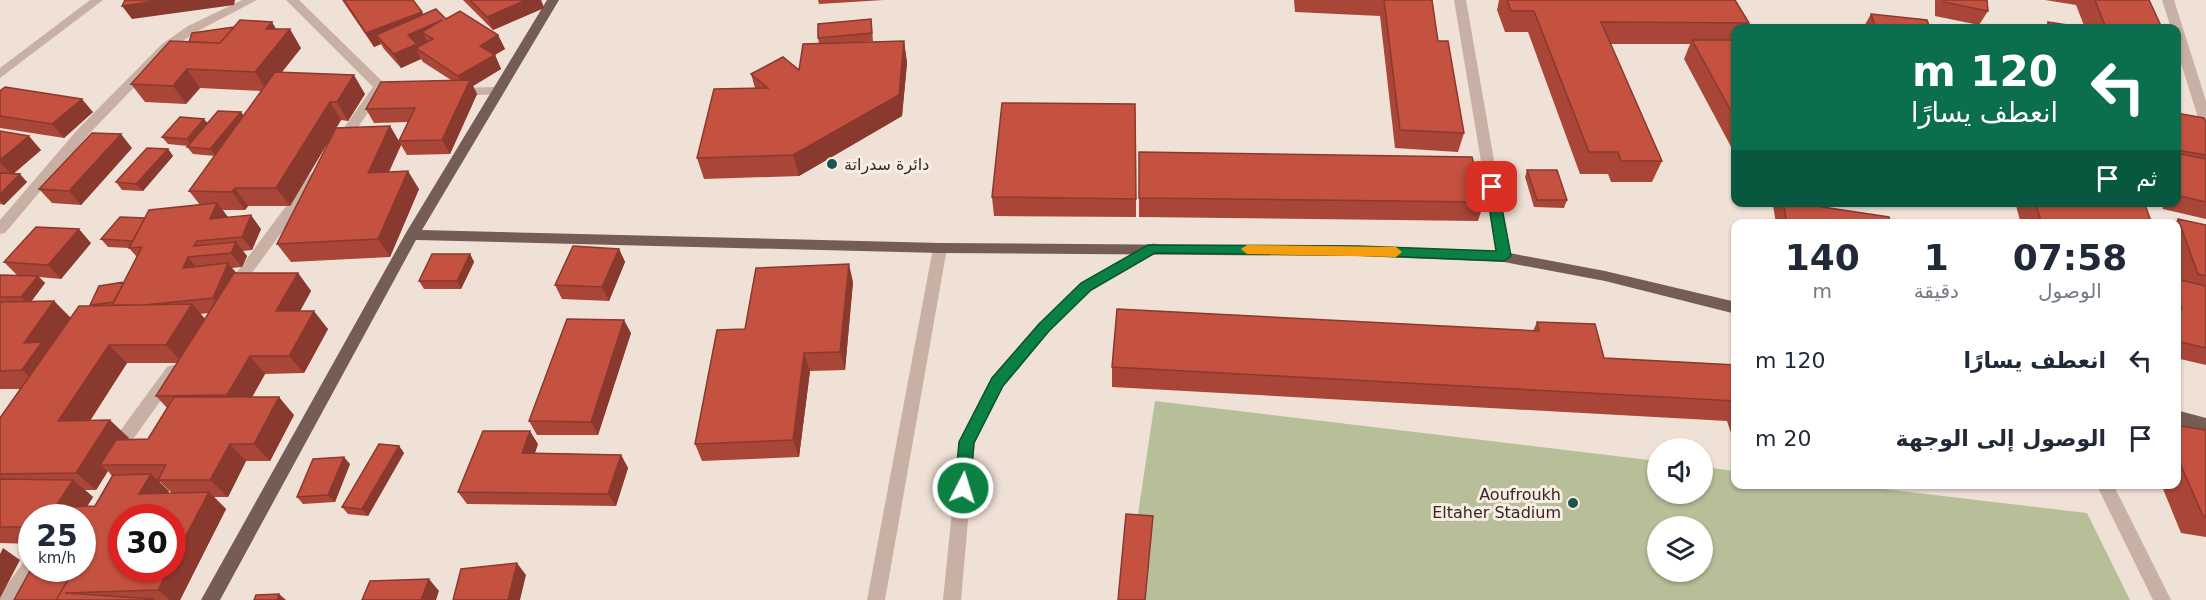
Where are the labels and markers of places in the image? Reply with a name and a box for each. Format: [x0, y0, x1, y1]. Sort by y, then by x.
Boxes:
place label: دائرة سدراتة [844, 155, 929, 175]
marker: دائرة سدراتة [825, 157, 839, 171]
pin [1466, 161, 1517, 212]
place label: Aoufroukh Eltaher Stadium [1432, 485, 1561, 522]
marker: Aoufroukh Eltaher Stadium [1566, 496, 1580, 510]

